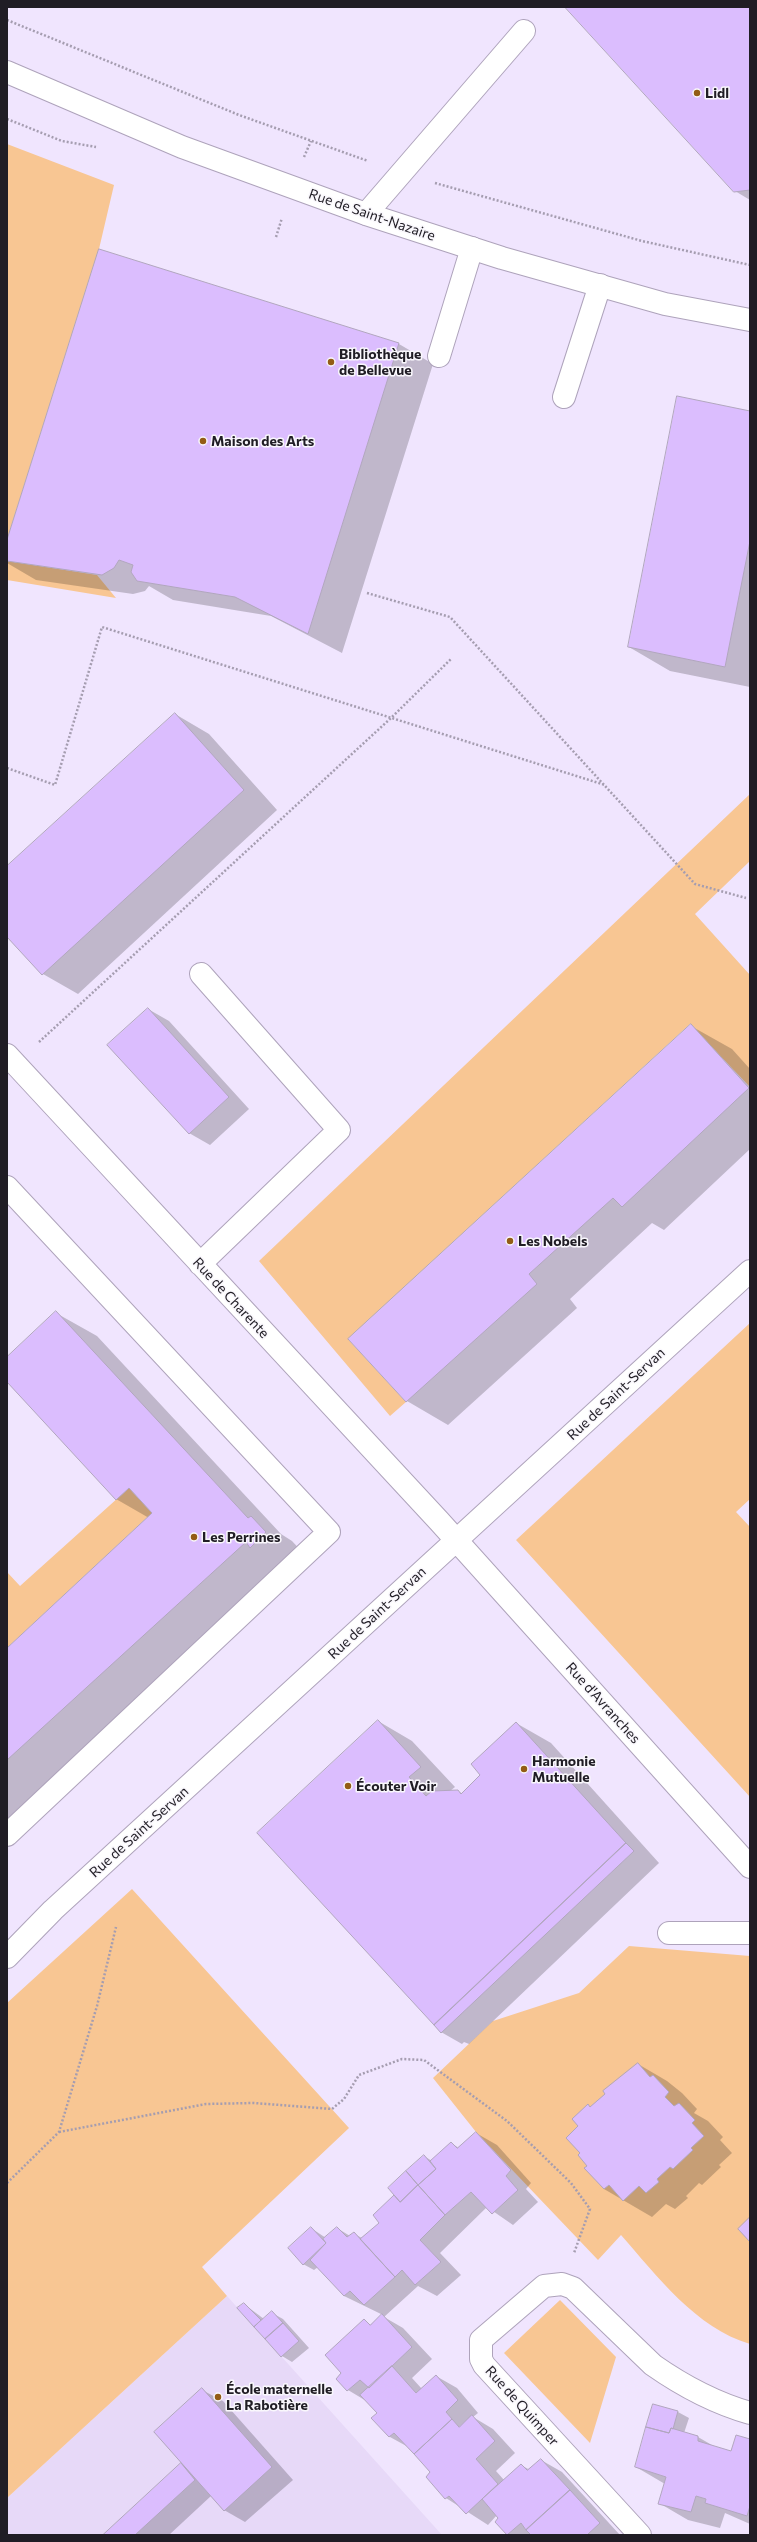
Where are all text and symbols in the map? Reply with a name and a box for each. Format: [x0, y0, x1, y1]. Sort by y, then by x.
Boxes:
place label: Lidl [705, 85, 729, 101]
marker: Lidl [692, 88, 702, 98]
street label: Rue de Saint-Nazaire [307, 185, 437, 245]
place label: Bibliothèque de Bellevue [339, 346, 421, 378]
marker: Bibliothèque de Bellevue [326, 357, 336, 367]
place label: Maison des Arts [211, 433, 314, 449]
marker: Maison des Arts [198, 436, 208, 446]
place label: Les Nobels [518, 1233, 588, 1249]
marker: Les Nobels [505, 1236, 515, 1246]
street label: Rue de Charente [189, 1254, 273, 1342]
street label: Rue de Saint-Servan [564, 1344, 668, 1444]
place label: Les Perrines [202, 1529, 280, 1545]
marker: Les Perrines [189, 1532, 199, 1542]
street label: Rue de Saint-Servan [325, 1563, 429, 1663]
street label: Rue d'Avranches [562, 1659, 644, 1747]
place label: Harmonie Mutuelle [532, 1753, 596, 1786]
marker: Harmonie Mutuelle [519, 1764, 529, 1774]
place label: Écouter Voir [356, 1778, 436, 1794]
marker: Écouter Voir [343, 1781, 353, 1791]
street label: Rue de Saint-Servan [86, 1783, 192, 1881]
street label: Rue de Quimper [482, 2363, 562, 2449]
place label: École maternelle La Rabotière [226, 2381, 332, 2414]
marker: École maternelle La Rabotière [213, 2392, 223, 2402]

